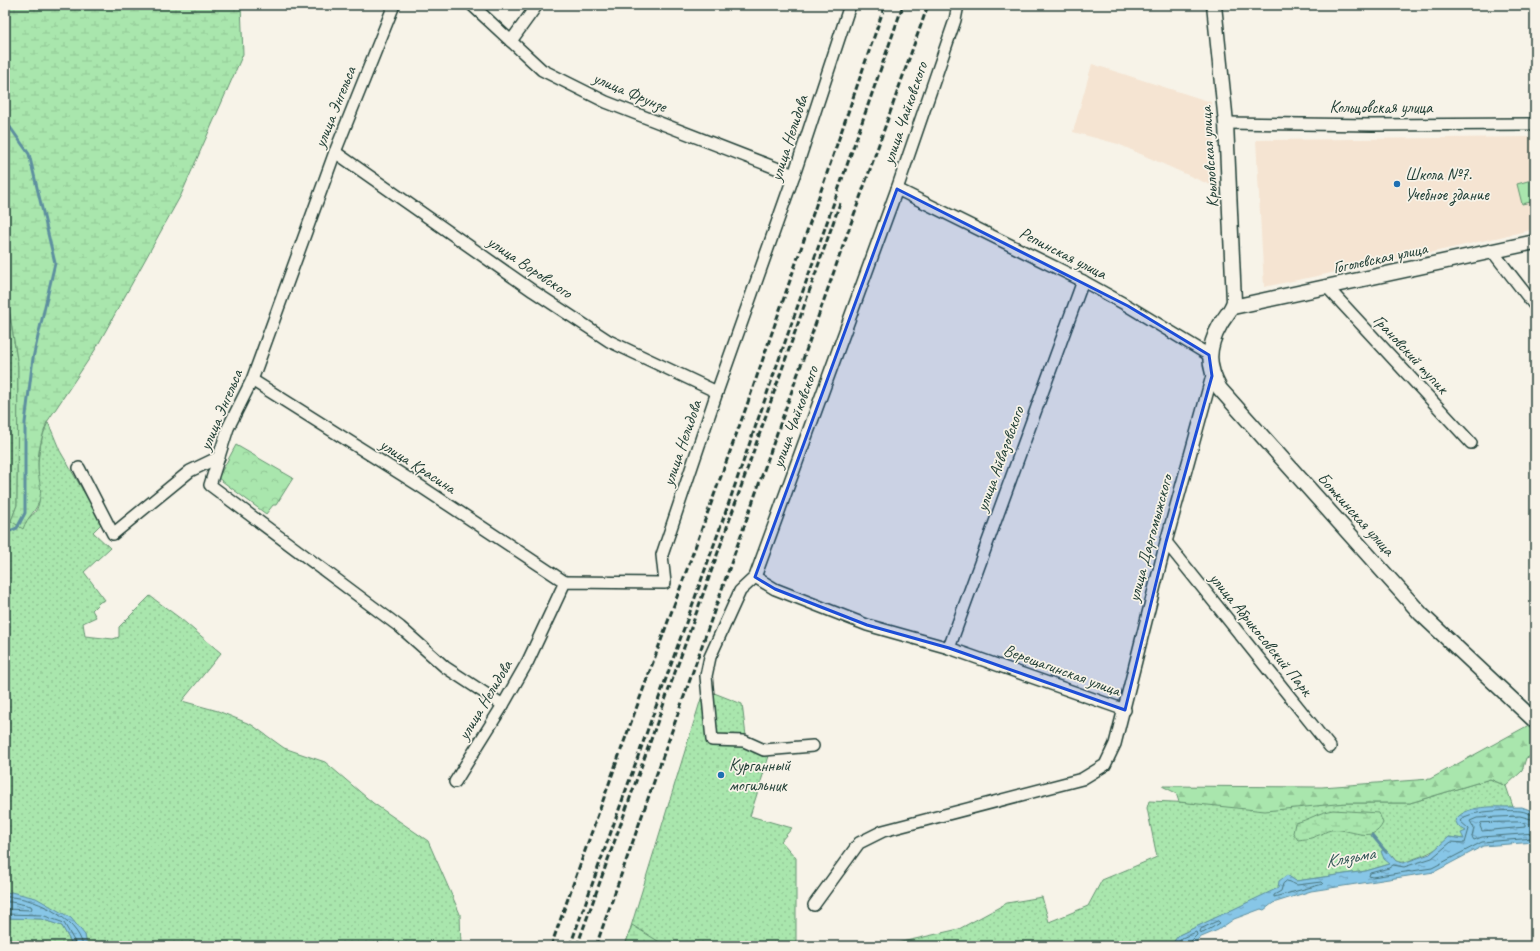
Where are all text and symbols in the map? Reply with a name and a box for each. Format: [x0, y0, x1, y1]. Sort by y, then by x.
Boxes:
street label: улица Чайковского [877, 58, 933, 168]
street label: улица Энгельса [309, 62, 361, 151]
street label: улица Фрунзе [589, 67, 671, 118]
street label: улица Нелидова [765, 91, 813, 185]
street label: Кольцовская улица [1329, 97, 1434, 118]
street label: Крыловская улица [1195, 104, 1223, 208]
place label: Школа №7. Учебное здание [1405, 164, 1490, 206]
marker: Школа №7. Учебное здание [1392, 179, 1402, 189]
street label: Репинская улица [1016, 222, 1111, 285]
street label: улица Воровского [483, 230, 577, 304]
street label: Гоголевская улица [1331, 238, 1430, 278]
street label: Грановский тупик [1369, 310, 1454, 399]
street label: улица Чайковского [767, 362, 823, 472]
street label: улица Энгельса [194, 365, 248, 454]
street label: улица Нелидова [657, 396, 707, 489]
street label: улица Айвазовского [971, 403, 1030, 516]
street label: улица Красина [375, 433, 462, 499]
street label: Боткинская улица [1313, 468, 1400, 561]
street label: улица Даргомыжского [1123, 470, 1178, 605]
street label: улица Абрикосовский Парк [1204, 567, 1318, 701]
street label: Верещагинская улица [1001, 639, 1125, 702]
street label: улица Нелидова [453, 655, 518, 744]
place label: Курганный могильник [729, 755, 791, 796]
marker: Курганный могильник [716, 770, 726, 780]
water label: Клязьма [1324, 842, 1378, 872]

